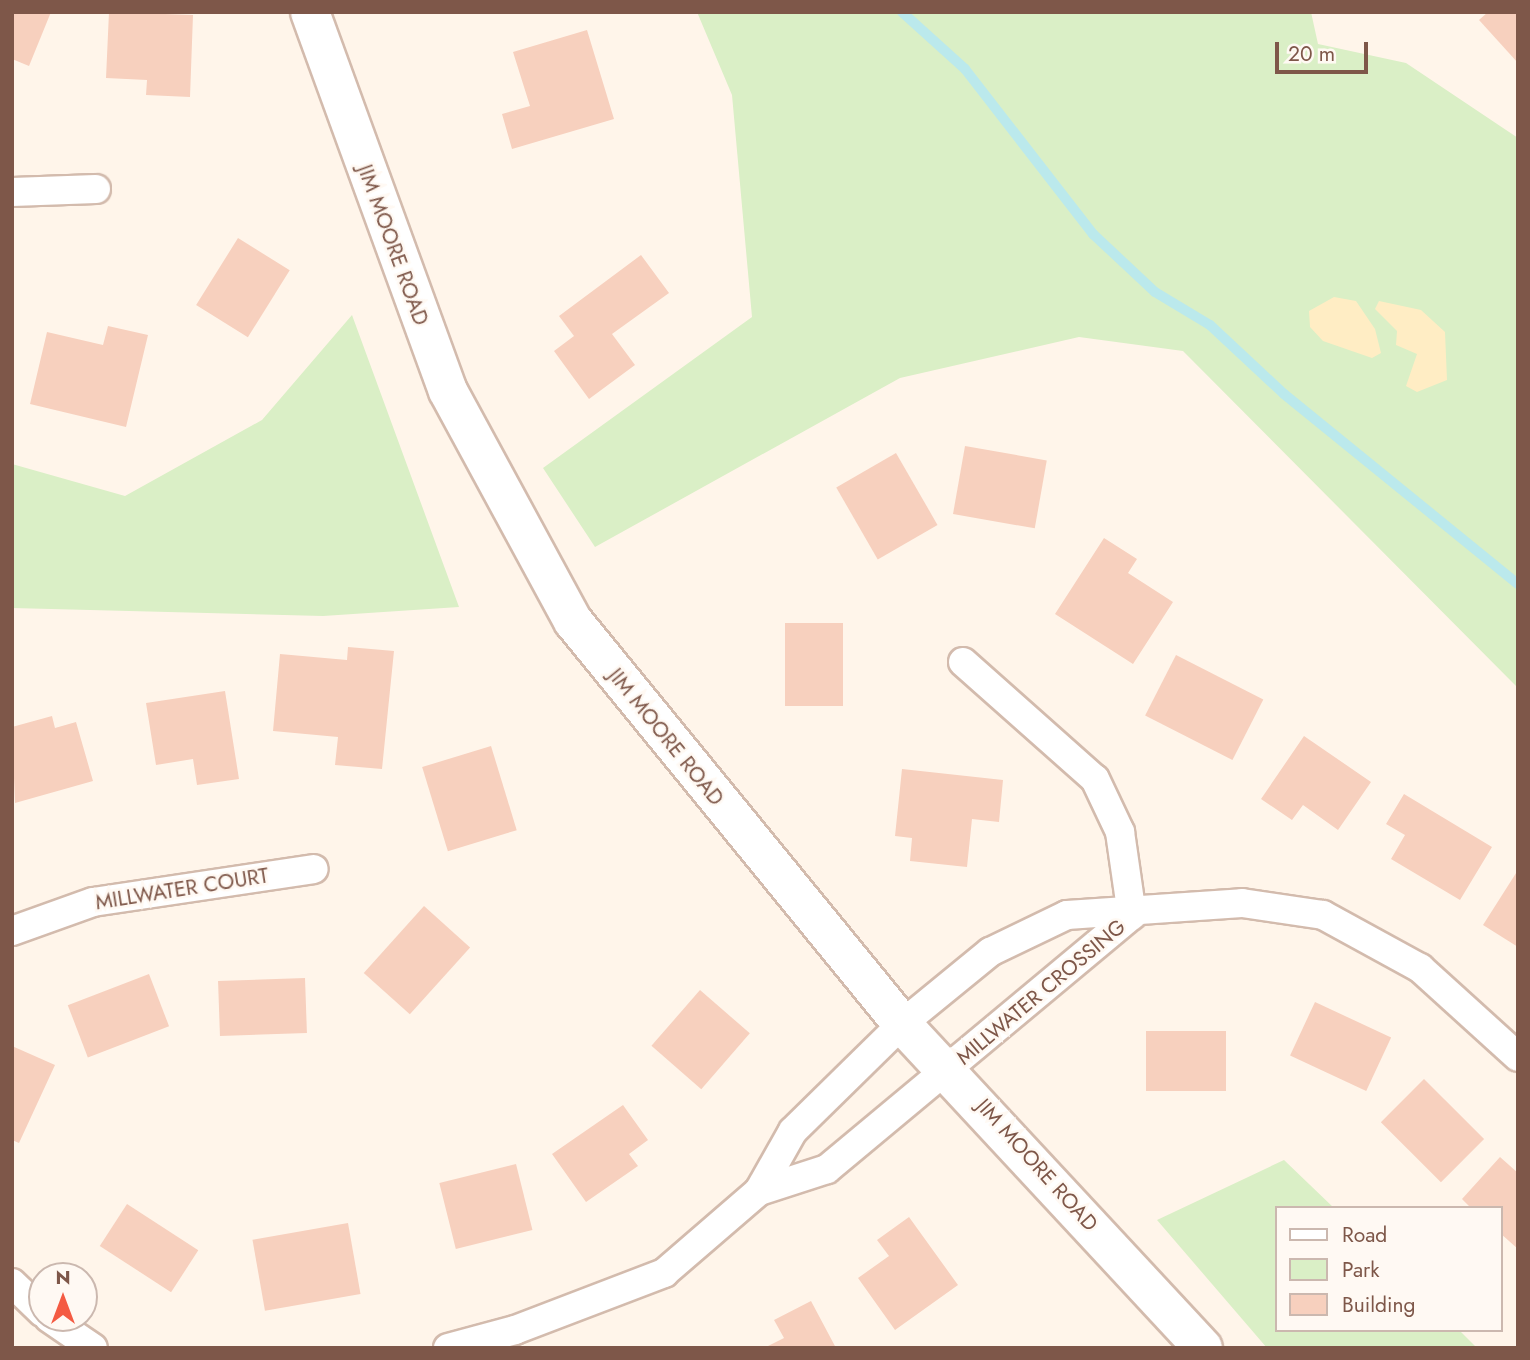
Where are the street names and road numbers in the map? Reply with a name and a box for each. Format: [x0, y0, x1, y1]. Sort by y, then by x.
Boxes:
street label: JIM MOORE ROAD [352, 161, 434, 329]
street label: JIM MOORE ROAD [603, 663, 729, 811]
street label: MILLWATER COURT [94, 863, 270, 915]
street label: MILLWATER CROSSING [951, 914, 1131, 1070]
street label: JIM MOORE ROAD [971, 1094, 1103, 1236]

